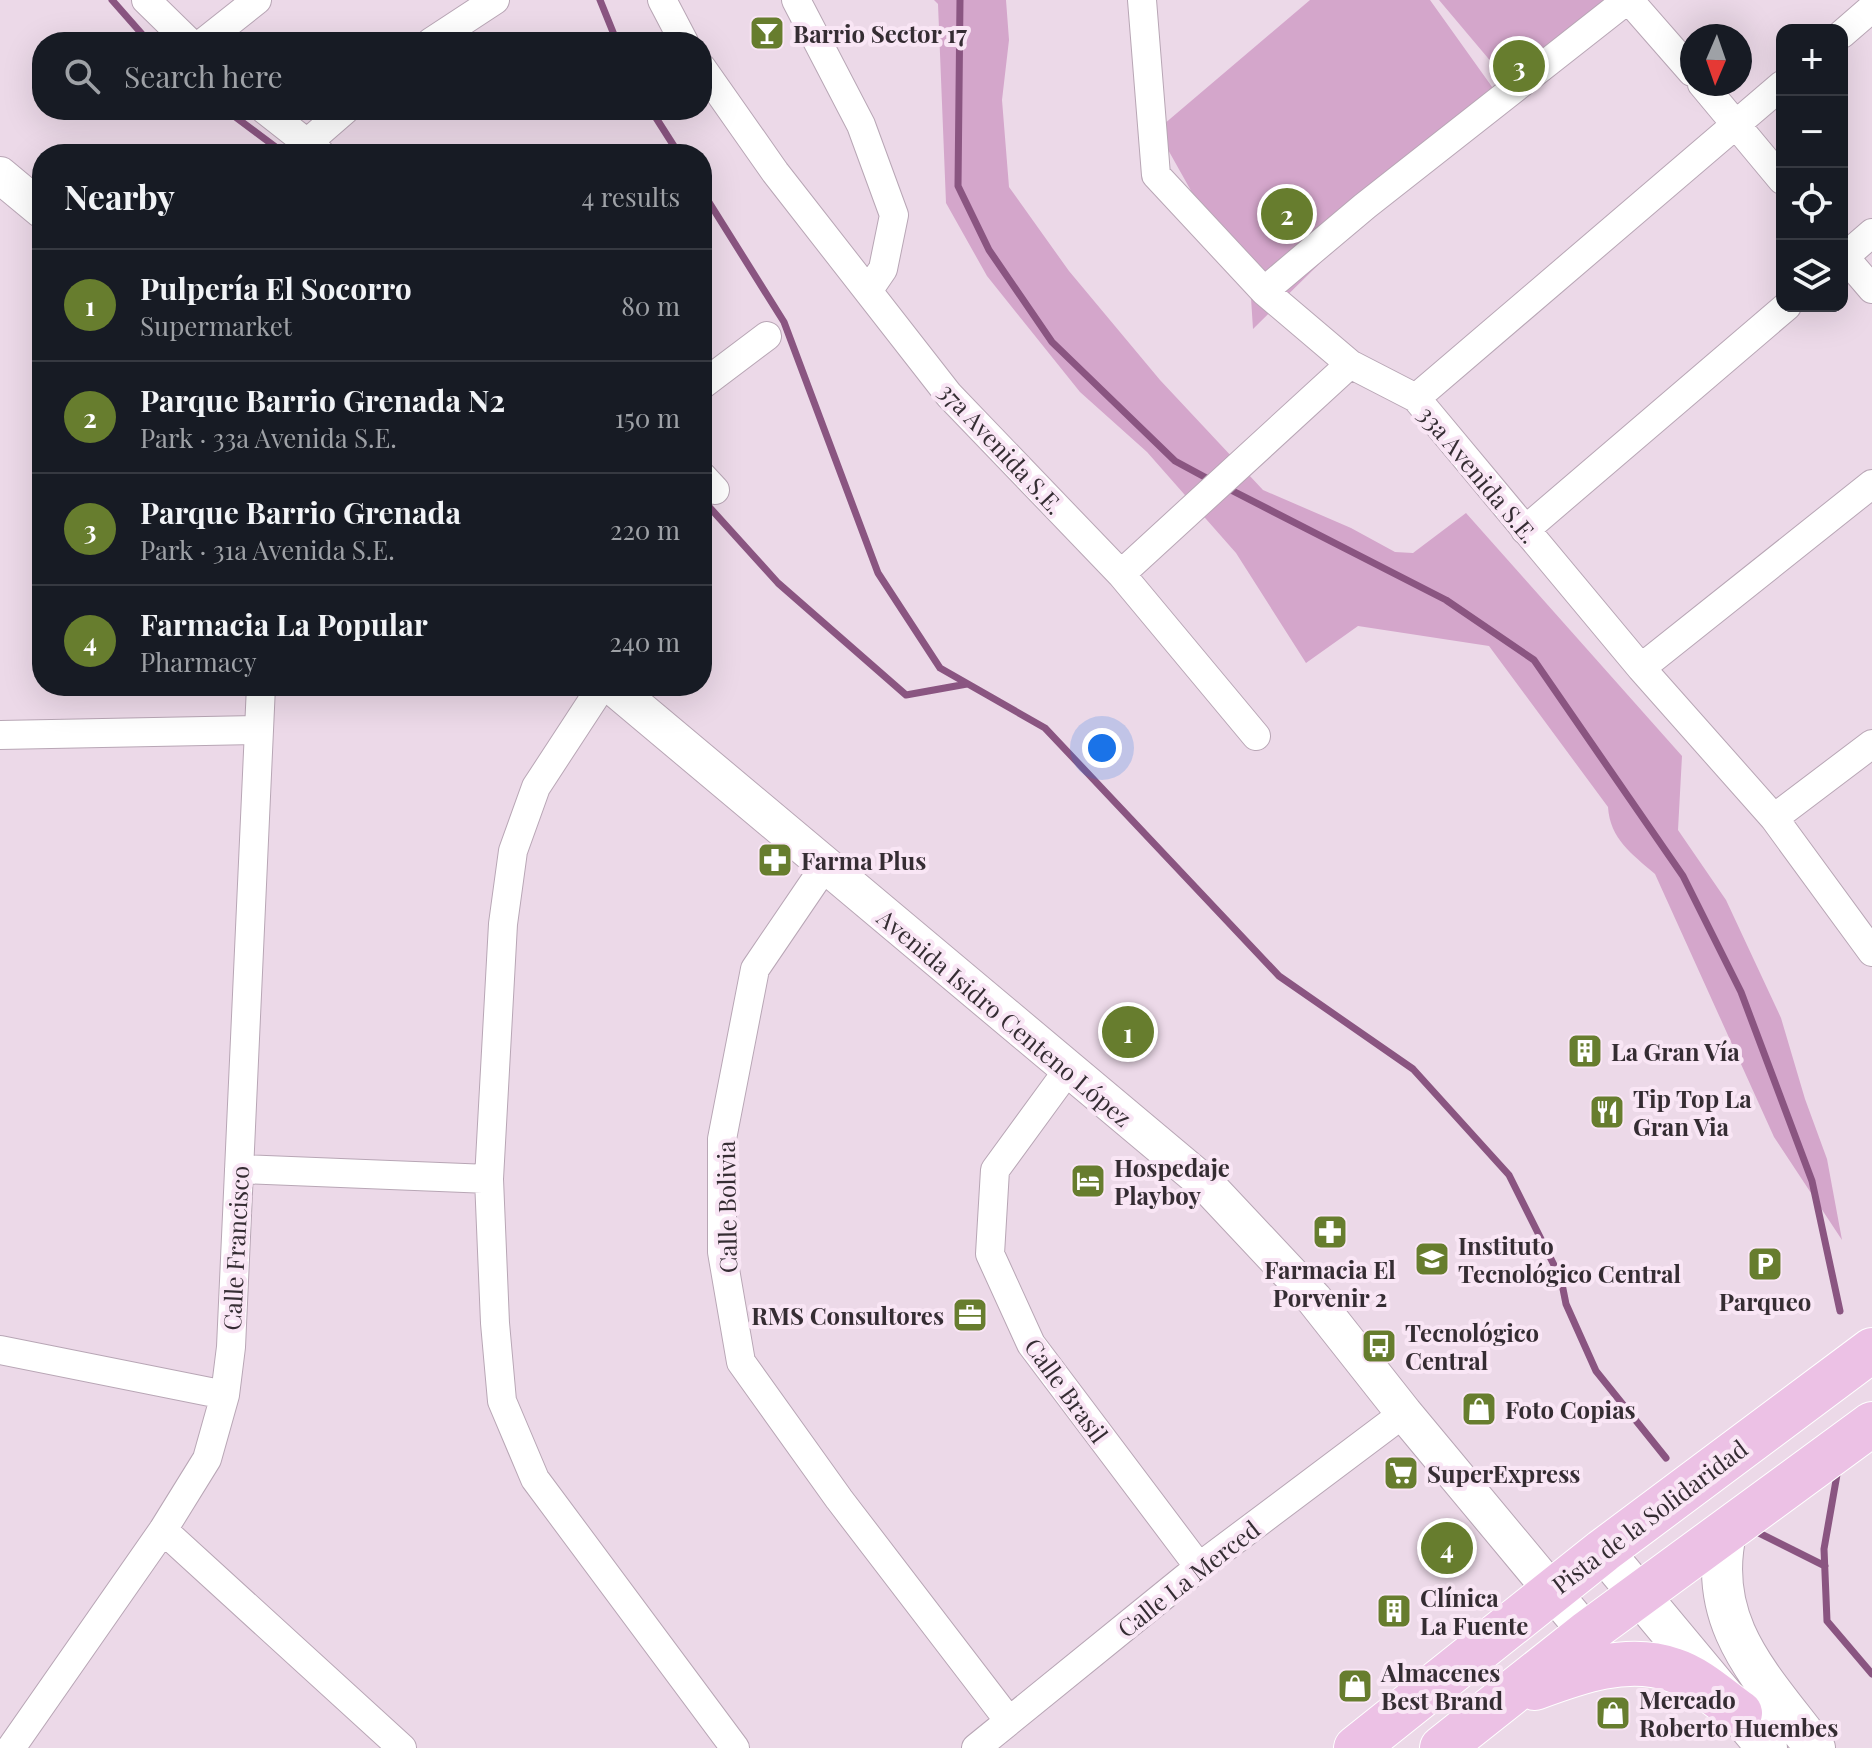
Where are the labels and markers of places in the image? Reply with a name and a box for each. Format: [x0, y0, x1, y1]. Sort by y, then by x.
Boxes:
bar icon: Barrio Sector 17 [748, 14, 786, 52]
place label: Barrio Sector 17 [793, 17, 967, 49]
pin: 3 [1493, 36, 1545, 96]
pin: 2 [1261, 184, 1313, 244]
pharmacy icon: Farma Plus [756, 841, 794, 879]
place label: Farma Plus [801, 844, 926, 876]
pin: 1 [1102, 1002, 1154, 1062]
building icon: La Gran Vía [1566, 1032, 1604, 1070]
place label: La Gran Vía [1611, 1035, 1740, 1067]
place label: Tip Top La Gran Via [1633, 1082, 1752, 1142]
restaurant icon: Tip Top La Gran Via [1588, 1093, 1626, 1131]
place label: Hospedaje Playboy [1114, 1151, 1230, 1211]
hotel icon: Hospedaje Playboy [1069, 1162, 1107, 1200]
pharmacy icon: Farmacia El Porvenir 2 [1311, 1213, 1349, 1251]
place label: Instituto Tecnológico Central [1458, 1229, 1681, 1289]
school or university icon: Instituto Tecnológico Central [1413, 1240, 1451, 1278]
parking icon: Parqueo [1746, 1245, 1784, 1283]
place label: Farmacia El Porvenir 2 [1264, 1253, 1396, 1313]
place label: Parqueo [1719, 1285, 1811, 1317]
office icon: RMS Consultores [951, 1296, 989, 1334]
place label: RMS Consultores [751, 1299, 944, 1331]
place label: Tecnológico Central [1405, 1316, 1539, 1376]
bus stop icon: Tecnológico Central [1360, 1327, 1398, 1365]
shop icon: Foto Copias [1460, 1390, 1498, 1428]
place label: Foto Copias [1505, 1393, 1636, 1425]
supermarket icon: SuperExpress [1382, 1454, 1420, 1492]
place label: SuperExpress [1427, 1457, 1580, 1489]
pin: 4 [1421, 1518, 1473, 1578]
place label: Clínica La Fuente [1420, 1581, 1528, 1641]
building icon: Clínica La Fuente [1375, 1592, 1413, 1630]
place label: Almacenes Best Brand [1380, 1656, 1503, 1716]
shop icon: Almacenes Best Brand [1336, 1667, 1374, 1705]
place label: Mercado Roberto Huembes [1639, 1683, 1838, 1743]
shop icon: Mercado Roberto Huembes [1594, 1694, 1632, 1732]

